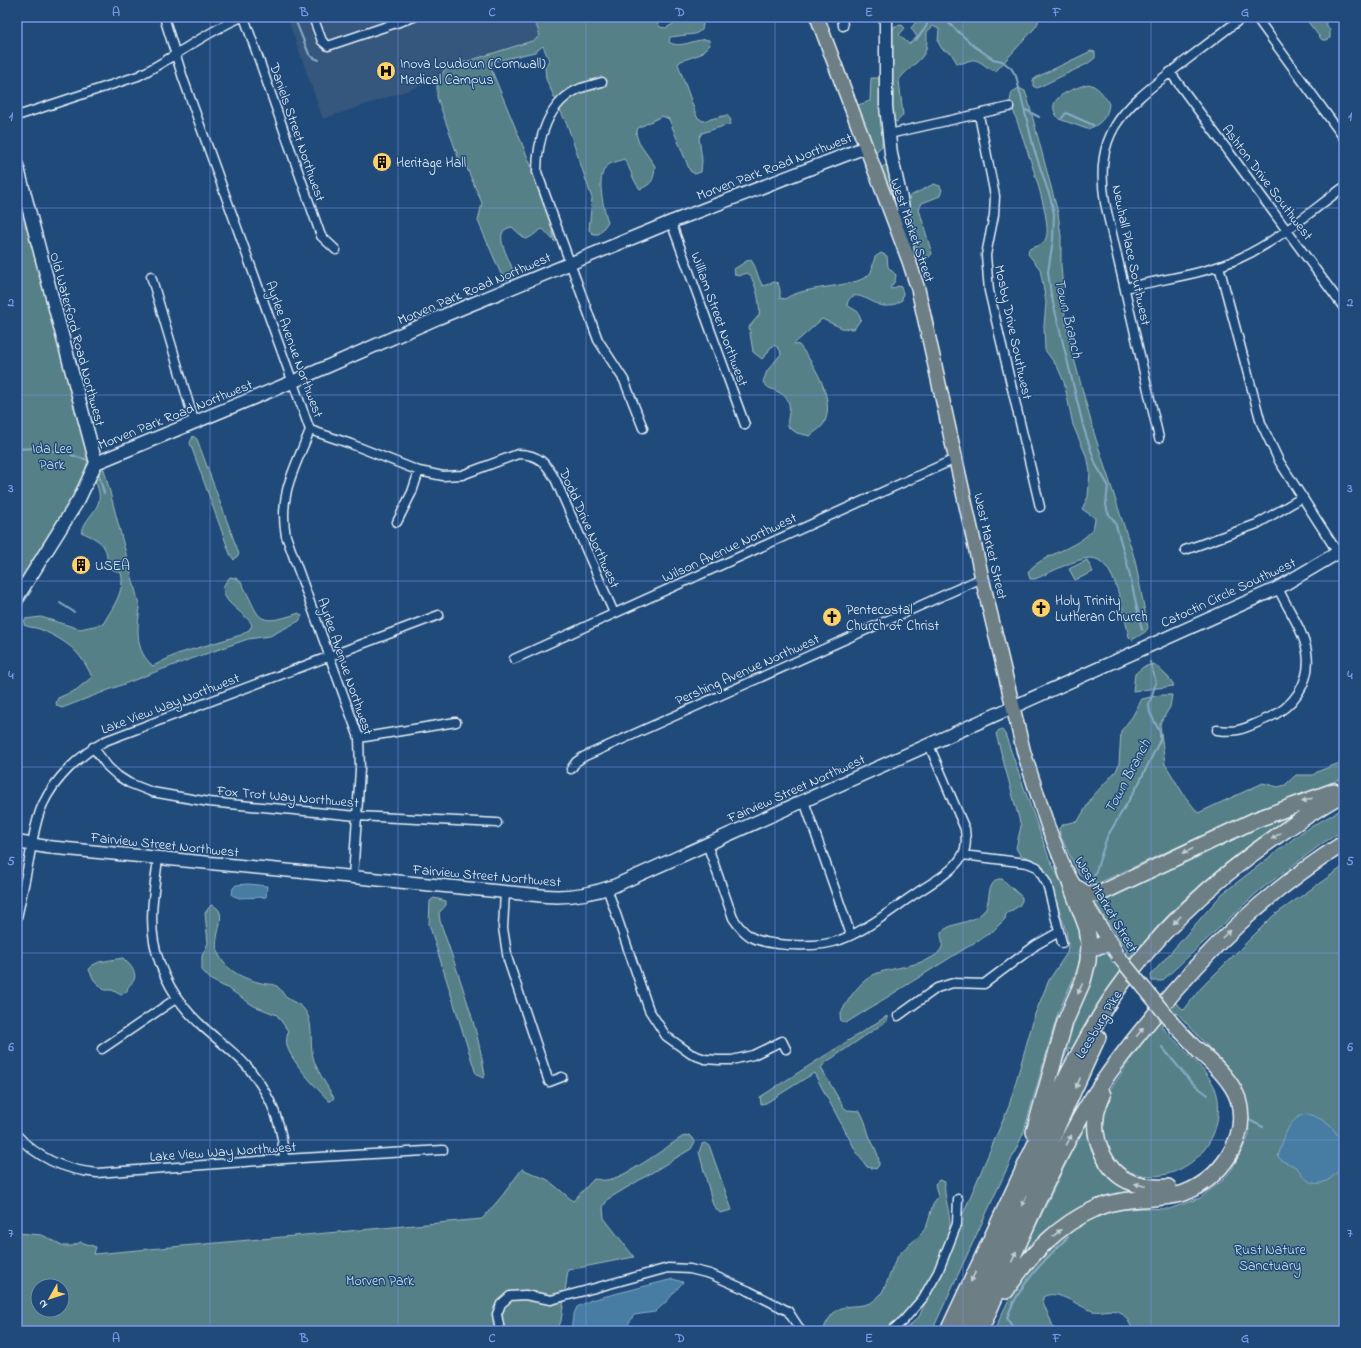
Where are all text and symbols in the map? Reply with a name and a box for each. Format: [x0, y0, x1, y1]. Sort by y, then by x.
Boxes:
text: A [112, 3, 120, 22]
text: B [299, 3, 309, 22]
text: C [488, 3, 496, 22]
text: D [674, 3, 685, 22]
text: E [865, 3, 873, 22]
text: F [1052, 3, 1062, 22]
text: G [1241, 3, 1249, 22]
place label: Inova Loudoun (Cornwall) Medical Campus [400, 54, 546, 91]
street label: Daniels Street Northwest [263, 60, 330, 205]
hospital icon: Inova Loudoun (Cornwall) Medical Campus [375, 60, 397, 82]
text: 1 [9, 107, 14, 126]
text: 1 [1348, 107, 1353, 126]
street label: Ashton Drive Southwest [1216, 121, 1318, 246]
street label: Morven Park Road Northwest [694, 128, 856, 207]
building icon: Heritage Hall [371, 151, 393, 173]
place label: Heritage Hall [396, 153, 466, 175]
street label: West Market Street [884, 176, 939, 286]
street label: Newhall Place Southwest [1105, 183, 1156, 328]
street label: Morven Park Road Northwest [395, 247, 555, 331]
street label: William Street Northwest [684, 249, 753, 390]
street label: Old Waterford Road Northwest [43, 250, 110, 429]
street label: Mosby Drive Southwest [987, 263, 1037, 402]
water label: Town Branch [1048, 276, 1088, 361]
street label: Ayrlee Avenue Northwest [258, 278, 328, 421]
text: 2 [7, 293, 15, 312]
text: 2 [1346, 293, 1354, 312]
street label: Morven Park Road Northwest [95, 375, 256, 456]
park label: Ida Lee Park [32, 439, 73, 476]
street label: Dodd Drive Northwest [552, 464, 625, 592]
text: 3 [7, 479, 14, 498]
text: 3 [1346, 479, 1353, 498]
street label: West Market Street [967, 491, 1012, 602]
street label: Wilson Avenue Northwest [659, 508, 801, 589]
street label: Catoctin Circle Southwest [1158, 553, 1300, 634]
building icon: USEA [70, 554, 92, 576]
place label: USEA [95, 556, 130, 577]
place label: Holy Trinity Lutheran Church [1055, 591, 1148, 628]
street label: Ayrlee Avenue Northwest [310, 595, 378, 739]
church icon: Holy Trinity Lutheran Church [1030, 597, 1052, 619]
place label: Pentecostal Church of Christ [846, 600, 940, 637]
church icon: Pentecostal Church of Christ [821, 606, 843, 628]
street label: Pershing Avenue Northwest [672, 629, 824, 713]
text: 4 [7, 666, 14, 685]
text: 4 [1346, 666, 1353, 685]
street label: Lake View Way Northwest [98, 668, 243, 741]
water label: Town Branch [1099, 735, 1157, 817]
street label: Fairview Street Northwest [723, 749, 869, 830]
street label: Fox Trot Way Northwest [215, 781, 360, 815]
one-way arrow [1301, 798, 1313, 804]
street label: Fairview Street Northwest [89, 827, 240, 864]
one-way arrow [1270, 832, 1281, 840]
one-way arrow [1182, 848, 1193, 854]
text: 5 [7, 852, 15, 871]
text: 5 [1346, 852, 1354, 871]
street label: West Market Street [1069, 853, 1143, 957]
street label: Fairview Street Northwest [411, 859, 562, 893]
one-way arrow [1172, 915, 1182, 925]
one-way arrow [1221, 929, 1231, 939]
one-way arrow [1076, 983, 1082, 995]
street label: Leesburg Pike [1071, 986, 1129, 1064]
one-way arrow [1136, 1026, 1145, 1037]
text: 6 [7, 1038, 14, 1057]
text: 6 [1346, 1038, 1353, 1057]
one-way arrow [1075, 1077, 1081, 1089]
one-way arrow [1065, 1134, 1072, 1146]
street label: Lake View Way Northwest [149, 1137, 297, 1169]
one-way arrow [1134, 1182, 1146, 1188]
one-way arrow [1021, 1196, 1027, 1207]
text: 7 [8, 1224, 14, 1243]
text: 7 [1347, 1224, 1353, 1243]
one-way arrow [1052, 1228, 1063, 1237]
park label: Rust Nature Sanctuary [1234, 1240, 1306, 1278]
one-way arrow [1011, 1251, 1017, 1263]
park label: Morven Park [346, 1271, 415, 1292]
one-way arrow [970, 1271, 976, 1283]
north arrow [30, 1278, 70, 1318]
text: N [34, 1296, 52, 1312]
text: A [112, 1329, 120, 1348]
text: B [299, 1329, 309, 1348]
text: C [488, 1329, 496, 1348]
text: D [674, 1329, 685, 1348]
text: E [865, 1329, 873, 1348]
text: F [1052, 1329, 1062, 1348]
text: G [1241, 1329, 1249, 1348]

